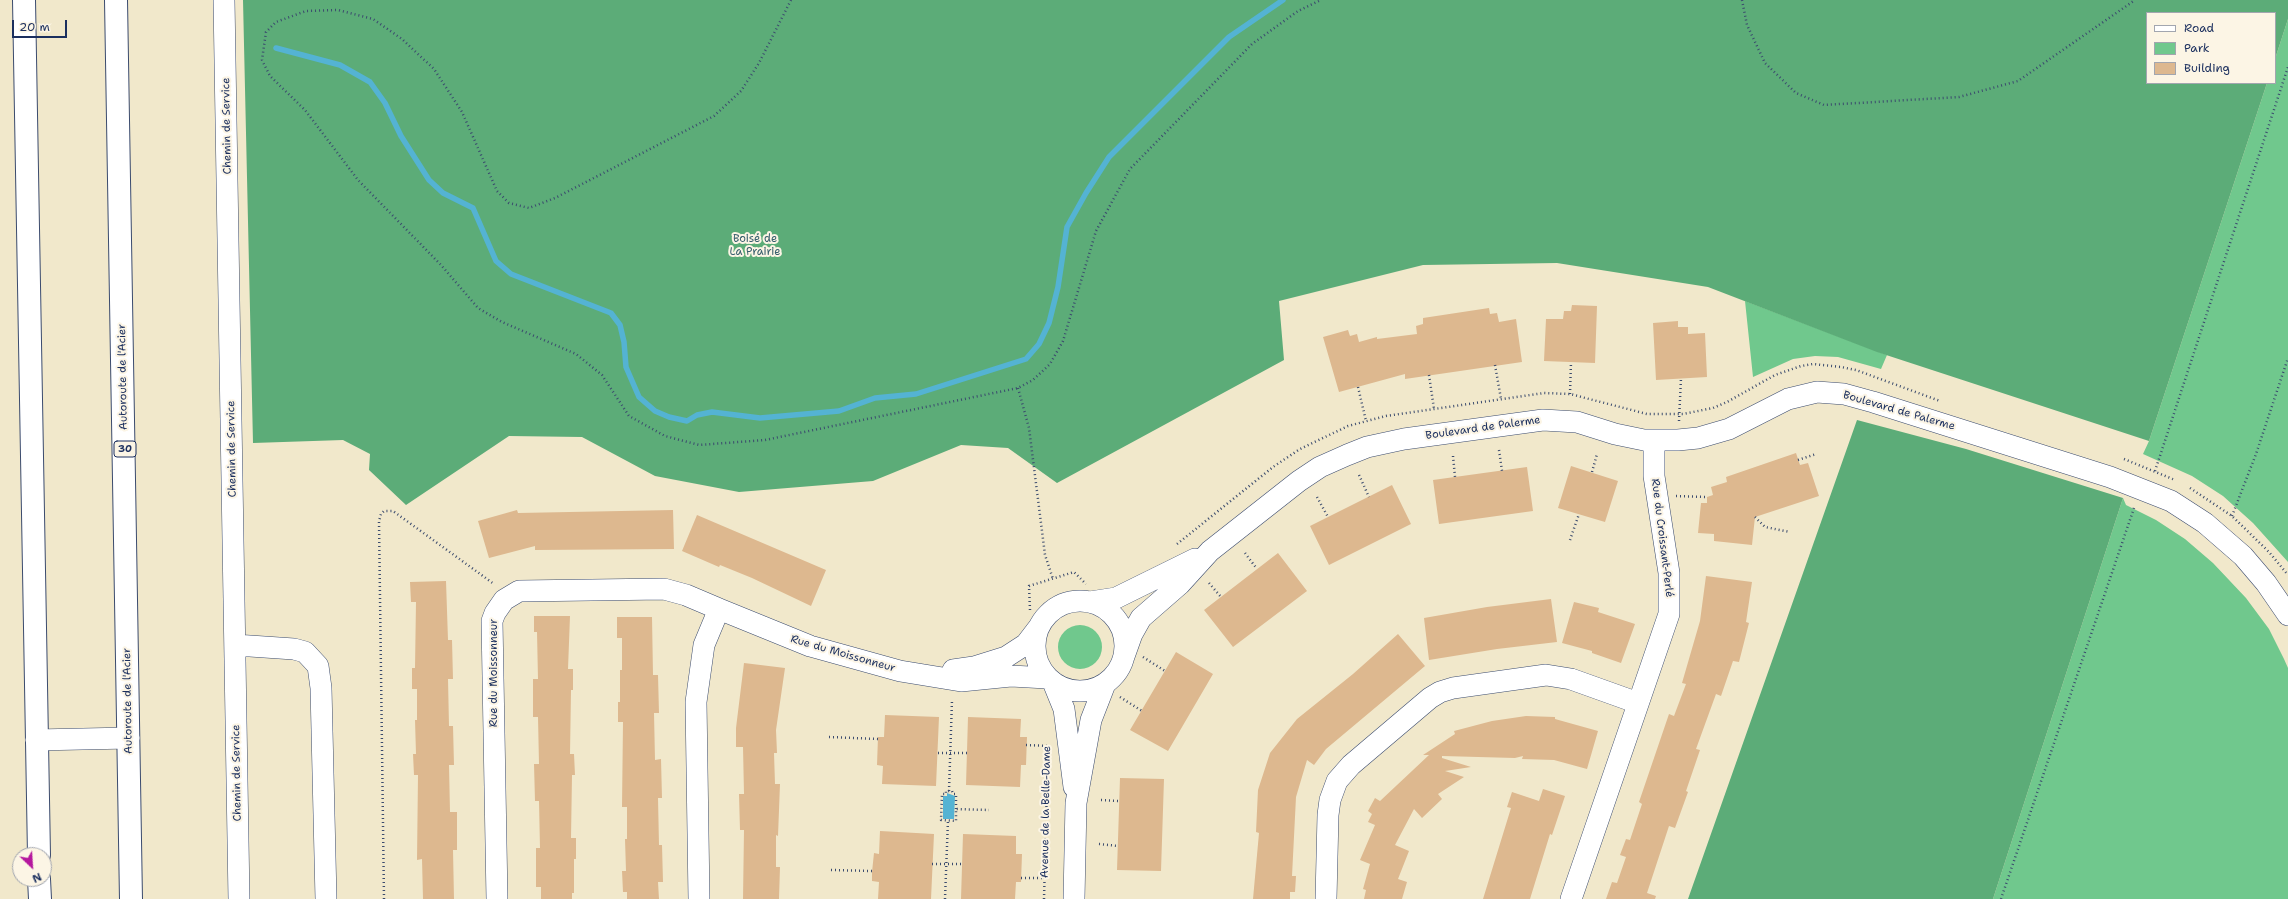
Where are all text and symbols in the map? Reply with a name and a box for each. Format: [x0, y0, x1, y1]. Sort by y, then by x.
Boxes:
scale bar [14, 12, 69, 38]
legend [2146, 12, 2276, 84]
text: 20 m [19, 19, 50, 35]
text: Road [2184, 20, 2214, 36]
text: Park [2184, 40, 2210, 56]
text: Building [2184, 60, 2230, 76]
street label: Chemin de Service [220, 78, 234, 174]
park label: Boisé de La Prairie [730, 232, 780, 258]
street label: Autoroute de l'Acier [115, 324, 131, 430]
street label: Boulevard de Palerme [1842, 389, 1956, 433]
street label: Chemin de Service [225, 401, 239, 497]
street label: Boulevard de Palerme [1425, 413, 1541, 443]
road number: 30 [114, 441, 136, 457]
street label: Rue du Croissant-Perlé [1648, 478, 1676, 598]
street label: Rue du Moissonneur [487, 619, 501, 727]
street label: Rue du Moissonneur [789, 633, 897, 675]
street label: Autoroute de l'Acier [120, 648, 136, 754]
street label: Chemin de Service [230, 725, 244, 821]
street label: Avenue de la Belle-Dame [1038, 746, 1054, 878]
north arrow [12, 847, 52, 887]
text: N [30, 869, 44, 886]

